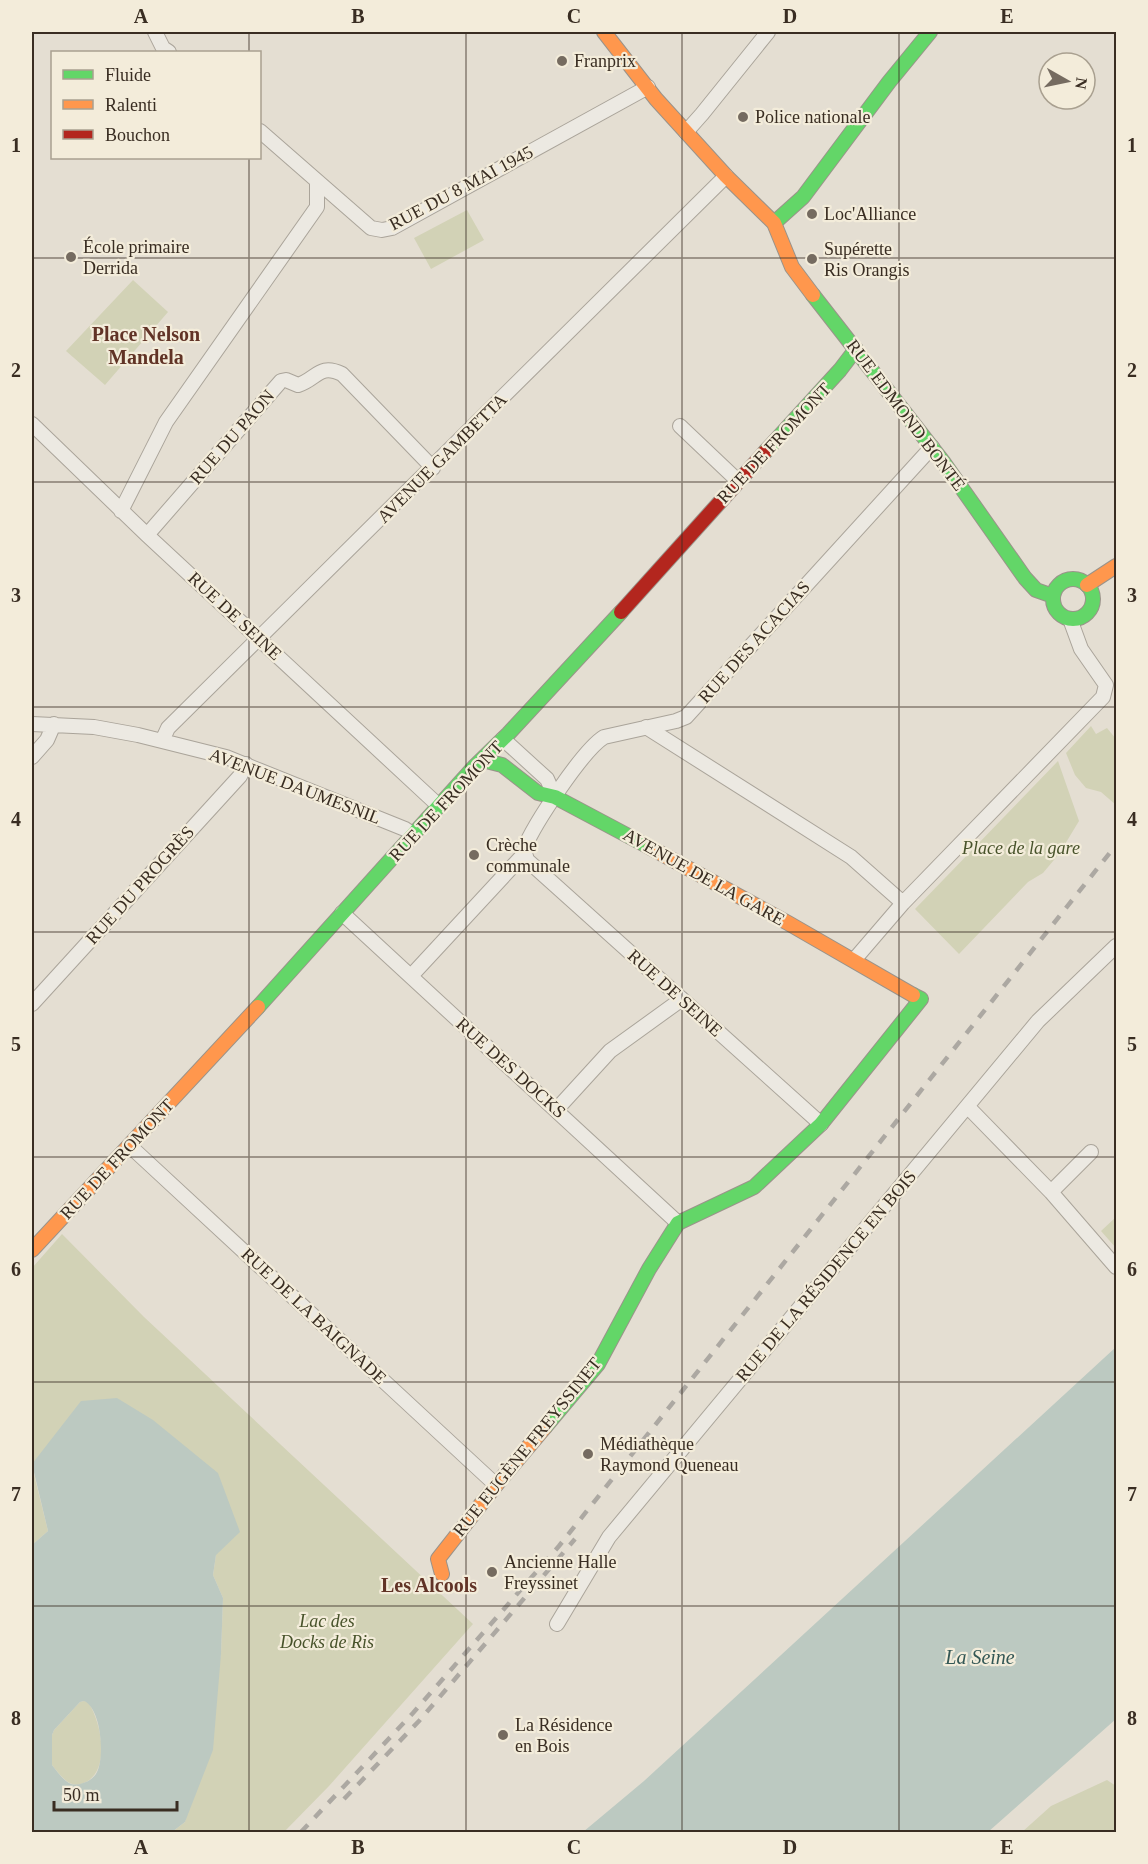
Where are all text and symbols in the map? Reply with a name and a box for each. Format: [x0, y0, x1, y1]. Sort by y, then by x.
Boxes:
text: A [134, 5, 149, 27]
text: B [351, 5, 365, 27]
text: C [567, 5, 581, 27]
text: D [783, 5, 797, 27]
text: E [1000, 5, 1014, 27]
legend [51, 51, 261, 159]
place label: Franprix [574, 51, 636, 71]
north arrow [1037, 51, 1097, 111]
marker: Franprix [555, 54, 569, 68]
text: Fluide [105, 65, 151, 85]
text: N [1072, 76, 1091, 91]
text: Ralenti [105, 95, 157, 115]
place label: Police nationale [755, 107, 870, 127]
marker: Police nationale [736, 110, 750, 124]
text: Bouchon [105, 125, 170, 145]
text: 1 [11, 134, 21, 156]
text: 1 [1127, 134, 1137, 156]
street label: RUE DU 8 MAI 1945 [386, 142, 536, 234]
place label: Loc'Alliance [824, 204, 916, 224]
marker: Loc'Alliance [805, 207, 819, 221]
place label: École primaire Derrida [83, 236, 189, 278]
place label: Supérette Ris Orangis [824, 239, 910, 280]
marker: École primaire Derrida [64, 250, 78, 264]
marker: Supérette Ris Orangis [805, 252, 819, 266]
district label: Place Nelson Mandela [92, 323, 200, 368]
street label: RUE EDMOND BONTÉ [843, 335, 970, 494]
text: 2 [11, 359, 21, 381]
text: 2 [1127, 359, 1137, 381]
street label: RUE DE FROMONT [713, 379, 835, 507]
street label: RUE DU PAON [186, 386, 278, 488]
street label: AVENUE GAMBETTA [373, 389, 511, 527]
street label: RUE DE SEINE [184, 568, 286, 664]
street label: RUE DES ACACIAS [694, 577, 814, 707]
text: 3 [11, 584, 21, 606]
text: 3 [1127, 584, 1137, 606]
street label: RUE DE FROMONT [385, 737, 507, 865]
street label: AVENUE DAUMESNIL [206, 744, 384, 828]
text: 4 [11, 808, 21, 830]
text: 4 [1127, 808, 1137, 830]
street label: RUE DU PROGRÈS [81, 821, 198, 948]
street label: AVENUE DE LA GARE [620, 824, 788, 930]
place label: Crèche communale [486, 835, 570, 876]
park label: Place de la gare [961, 838, 1080, 858]
marker: Crèche communale [467, 848, 481, 862]
street label: RUE DE SEINE [624, 945, 726, 1041]
street label: RUE DES DOCKS [452, 1014, 570, 1122]
text: 5 [11, 1033, 21, 1055]
text: 5 [1127, 1033, 1137, 1055]
street label: RUE DE FROMONT [56, 1095, 178, 1223]
street label: RUE DE LA RÉSIDENCE EN BOIS [731, 1166, 920, 1386]
street label: RUE DE LA BAIGNADE [238, 1244, 390, 1388]
text: 6 [11, 1258, 21, 1280]
text: 6 [1127, 1258, 1137, 1280]
street label: RUE EUGÈNE FREYSSINET [448, 1353, 605, 1540]
place label: Médiathèque Raymond Queneau [600, 1434, 738, 1475]
marker: Médiathèque Raymond Queneau [581, 1447, 595, 1461]
text: 7 [11, 1483, 21, 1505]
text: 7 [1127, 1483, 1137, 1505]
place label: Ancienne Halle Freyssinet [504, 1552, 616, 1593]
marker: Ancienne Halle Freyssinet [485, 1565, 499, 1579]
district label: Les Alcools [381, 1574, 477, 1596]
park label: Lac des Docks de Ris [279, 1611, 374, 1652]
water label: La Seine [944, 1646, 1015, 1668]
text: 8 [11, 1707, 21, 1729]
text: 8 [1127, 1707, 1137, 1729]
place label: La Résidence en Bois [515, 1715, 612, 1756]
marker: La Résidence en Bois [496, 1728, 510, 1742]
scale bar [54, 1774, 177, 1812]
text: 50 m [63, 1785, 100, 1805]
text: A [134, 1836, 149, 1858]
text: B [351, 1836, 365, 1858]
text: C [567, 1836, 581, 1858]
text: D [783, 1836, 797, 1858]
text: E [1000, 1836, 1014, 1858]

